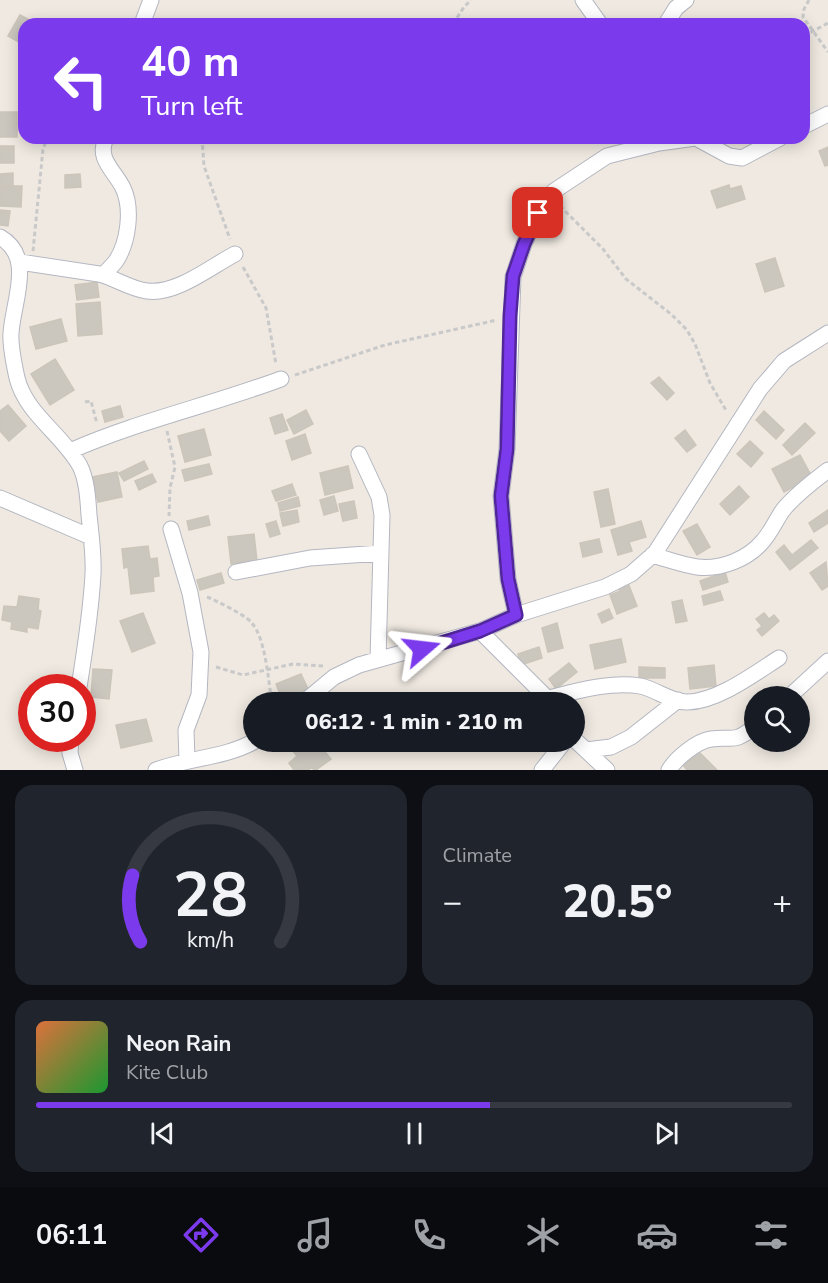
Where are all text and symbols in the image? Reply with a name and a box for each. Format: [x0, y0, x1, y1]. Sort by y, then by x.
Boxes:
text: 40 m [141, 34, 240, 91]
icon: left [42, 42, 120, 120]
text: Turn left [141, 88, 242, 125]
pin [512, 187, 563, 238]
icon: arrive [521, 196, 554, 229]
position arrow [390, 617, 454, 681]
speed limit sign: 30 [18, 674, 96, 752]
map controls [744, 686, 810, 752]
button: search [744, 686, 810, 752]
text: 06:12 · 1 min · 210 m [305, 707, 523, 737]
text: Climate [443, 842, 512, 869]
text: 28 [173, 853, 248, 938]
text: 20.5° [562, 872, 672, 933]
text: − [443, 880, 462, 925]
text: + [772, 880, 792, 925]
text: km/h [187, 925, 234, 955]
text: Neon Rain [126, 1029, 231, 1059]
text: Kite Club [126, 1059, 208, 1086]
icon: previous [146, 1117, 179, 1150]
icon: pause [398, 1117, 431, 1150]
icon: next [650, 1117, 683, 1150]
icon: directions [180, 1214, 222, 1256]
icon: music [294, 1214, 336, 1256]
icon: phone [408, 1214, 450, 1256]
icon: climate [522, 1214, 564, 1256]
icon: car [636, 1214, 678, 1256]
icon: filters [750, 1214, 792, 1256]
text: 06:11 [36, 1217, 108, 1254]

